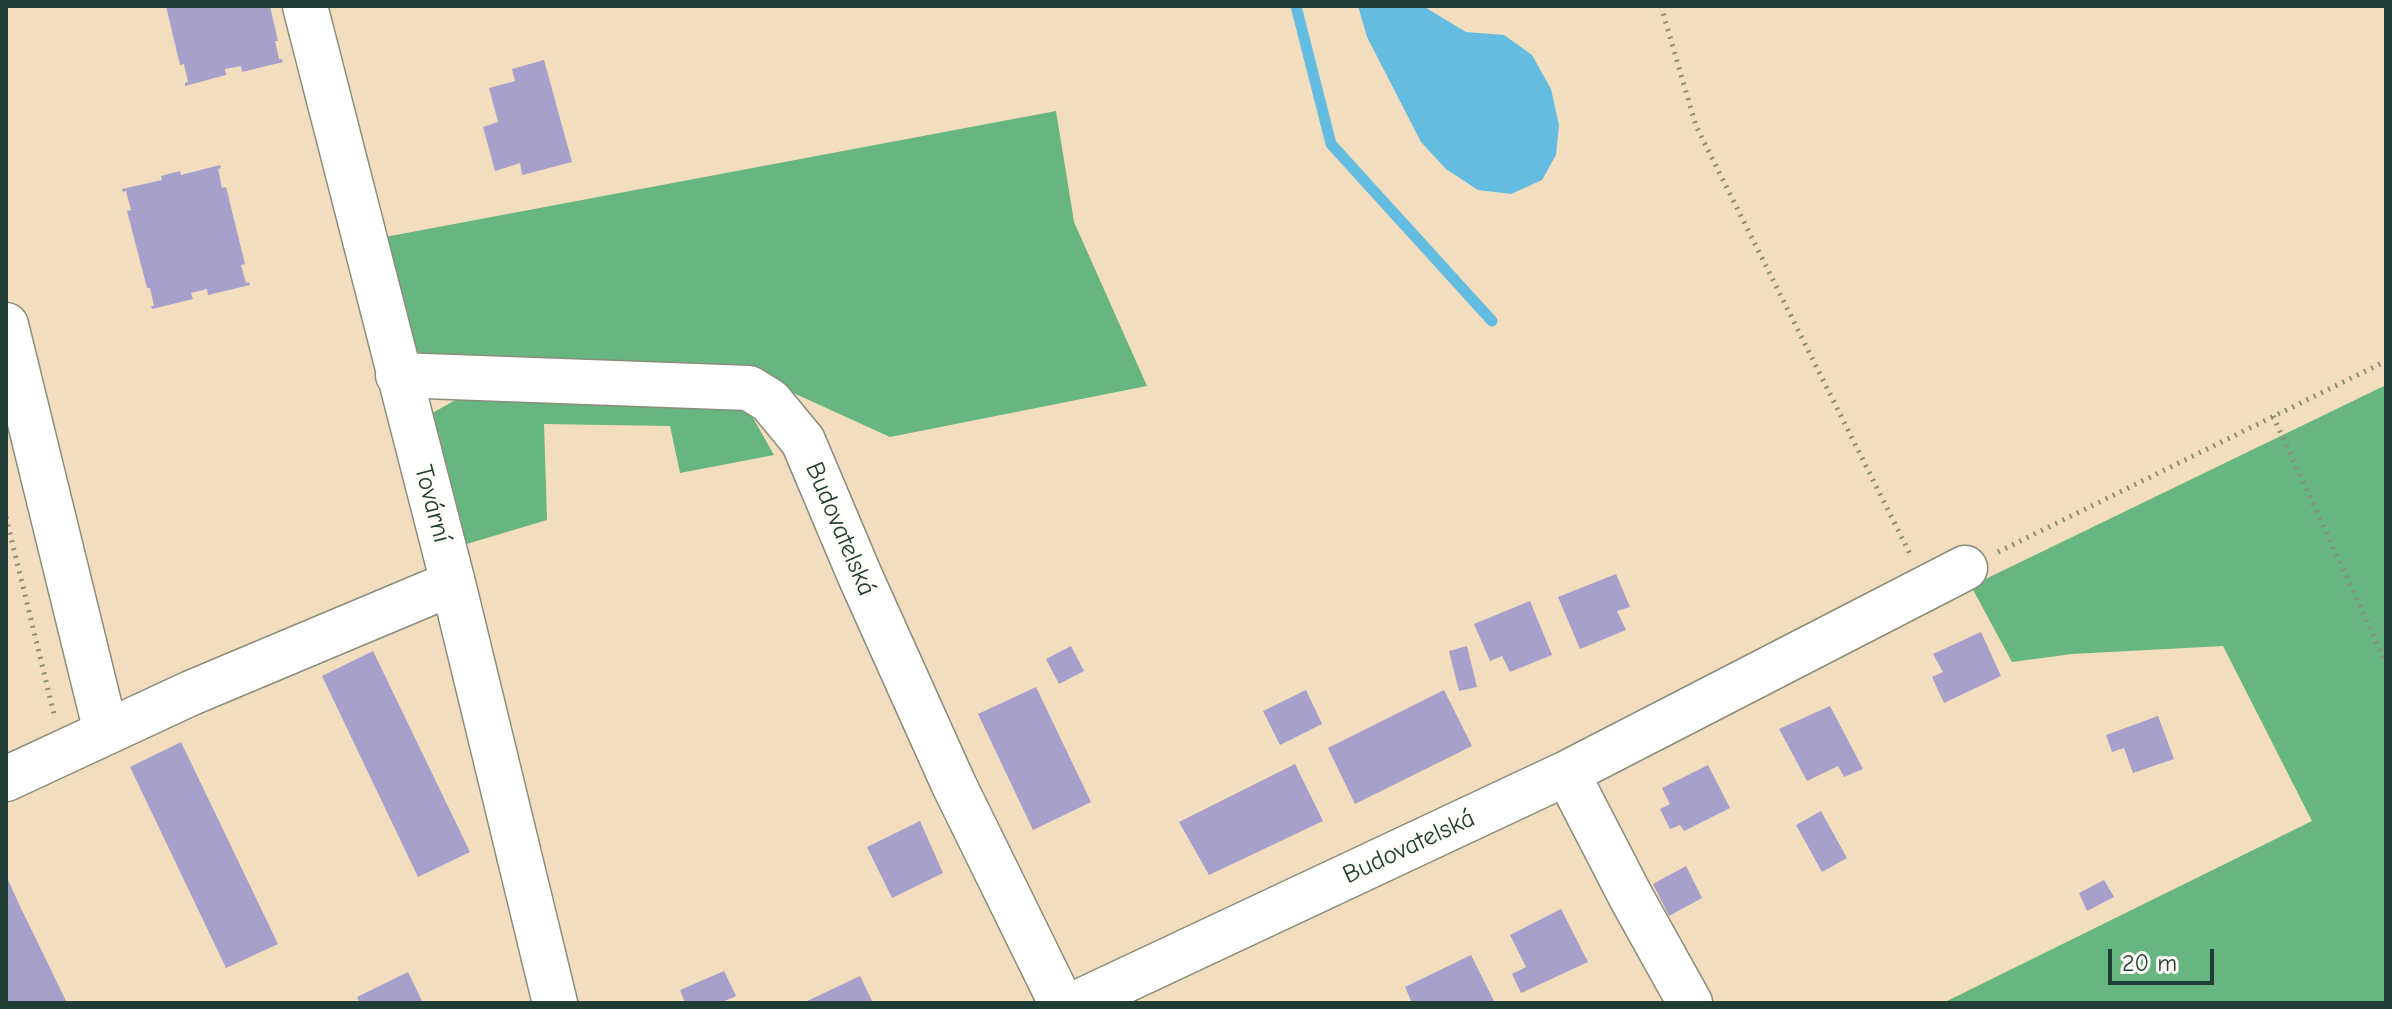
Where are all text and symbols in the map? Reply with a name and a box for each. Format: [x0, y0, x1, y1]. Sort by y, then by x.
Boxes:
street label: Budovatelská [798, 458, 882, 600]
street label: Tovární [407, 462, 457, 546]
street label: Budovatelská [1338, 803, 1480, 891]
scale bar [2112, 933, 2218, 983]
text: 20 m [2122, 949, 2177, 977]

